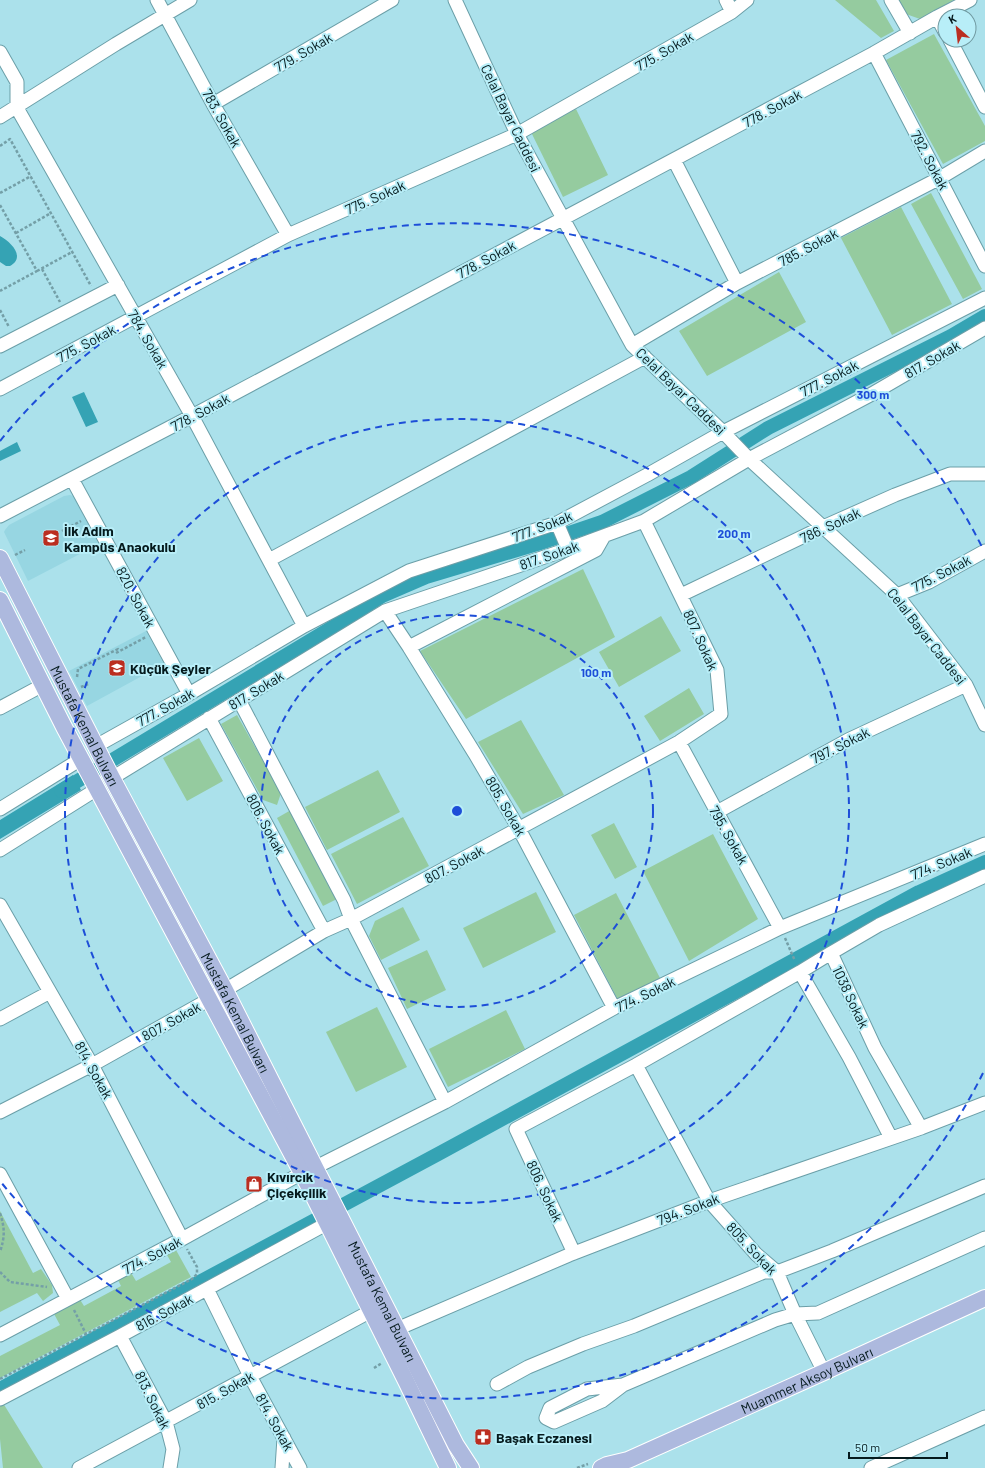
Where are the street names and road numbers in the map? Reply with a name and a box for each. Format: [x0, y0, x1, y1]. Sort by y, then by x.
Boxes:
street label: 775. Sokak [632, 28, 696, 74]
street label: 779. Sokak [271, 29, 335, 75]
street label: Celal Bayar Caddesi [478, 61, 544, 175]
street label: 778. Sokak [740, 85, 804, 131]
street label: 783. Sokak [199, 86, 245, 150]
street label: 792. Sokak [907, 127, 953, 193]
street label: 775. Sokak [342, 176, 408, 218]
street label: 785. Sokak [775, 224, 841, 270]
street label: 778. Sokak [454, 236, 518, 282]
street label: 784. Sokak [124, 307, 172, 371]
street label: 775. Sokak [54, 320, 118, 366]
street label: 817. Sokak [901, 336, 963, 382]
street label: Celal Bayar Caddesi [633, 344, 729, 438]
street label: 777. Sokak [797, 356, 861, 400]
street label: 778. Sokak [168, 389, 232, 435]
street label: 786. Sokak [797, 504, 863, 546]
street label: 777. Sokak [510, 507, 574, 545]
street label: 817. Sokak [517, 537, 581, 573]
street label: 775. Sokak [909, 551, 973, 595]
street label: 820. Sokak [113, 564, 159, 630]
street label: Celal Bayar Caddesi [884, 584, 970, 688]
street label: 807. Sokak [680, 607, 722, 673]
street label: Mustafa Kemal Bulvarı [48, 662, 123, 789]
street label: 817. Sokak [225, 667, 287, 713]
street label: 777. Sokak [133, 684, 197, 730]
street label: 797. Sokak [808, 723, 872, 767]
street label: 805. Sokak [482, 773, 530, 839]
street label: 806. Sokak [243, 791, 289, 857]
street label: 795. Sokak [706, 803, 752, 867]
street label: 807. Sokak [421, 841, 487, 887]
street label: 774. Sokak [908, 843, 974, 883]
street label: Mustafa Kemal Bulvarı [198, 949, 274, 1075]
street label: 1038 Sokak [829, 963, 873, 1031]
street label: 774. Sokak [612, 972, 678, 1016]
street label: 807. Sokak [139, 998, 203, 1044]
street label: 814. Sokak [71, 1038, 117, 1102]
street label: 806. Sokak [523, 1158, 567, 1224]
street label: 794. Sokak [655, 1189, 721, 1229]
street label: 805. Sokak [723, 1218, 781, 1278]
street label: 774. Sokak [120, 1232, 184, 1278]
street label: Mustafa Kemal Bulvarı [345, 1238, 421, 1364]
street label: 816. Sokak [132, 1290, 196, 1334]
street label: Muammer Aksoy Bulvarı [738, 1342, 875, 1417]
street label: 815. Sokak [194, 1367, 256, 1413]
street label: 813. Sokak [132, 1368, 174, 1432]
street label: 814. Sokak [252, 1390, 298, 1454]

